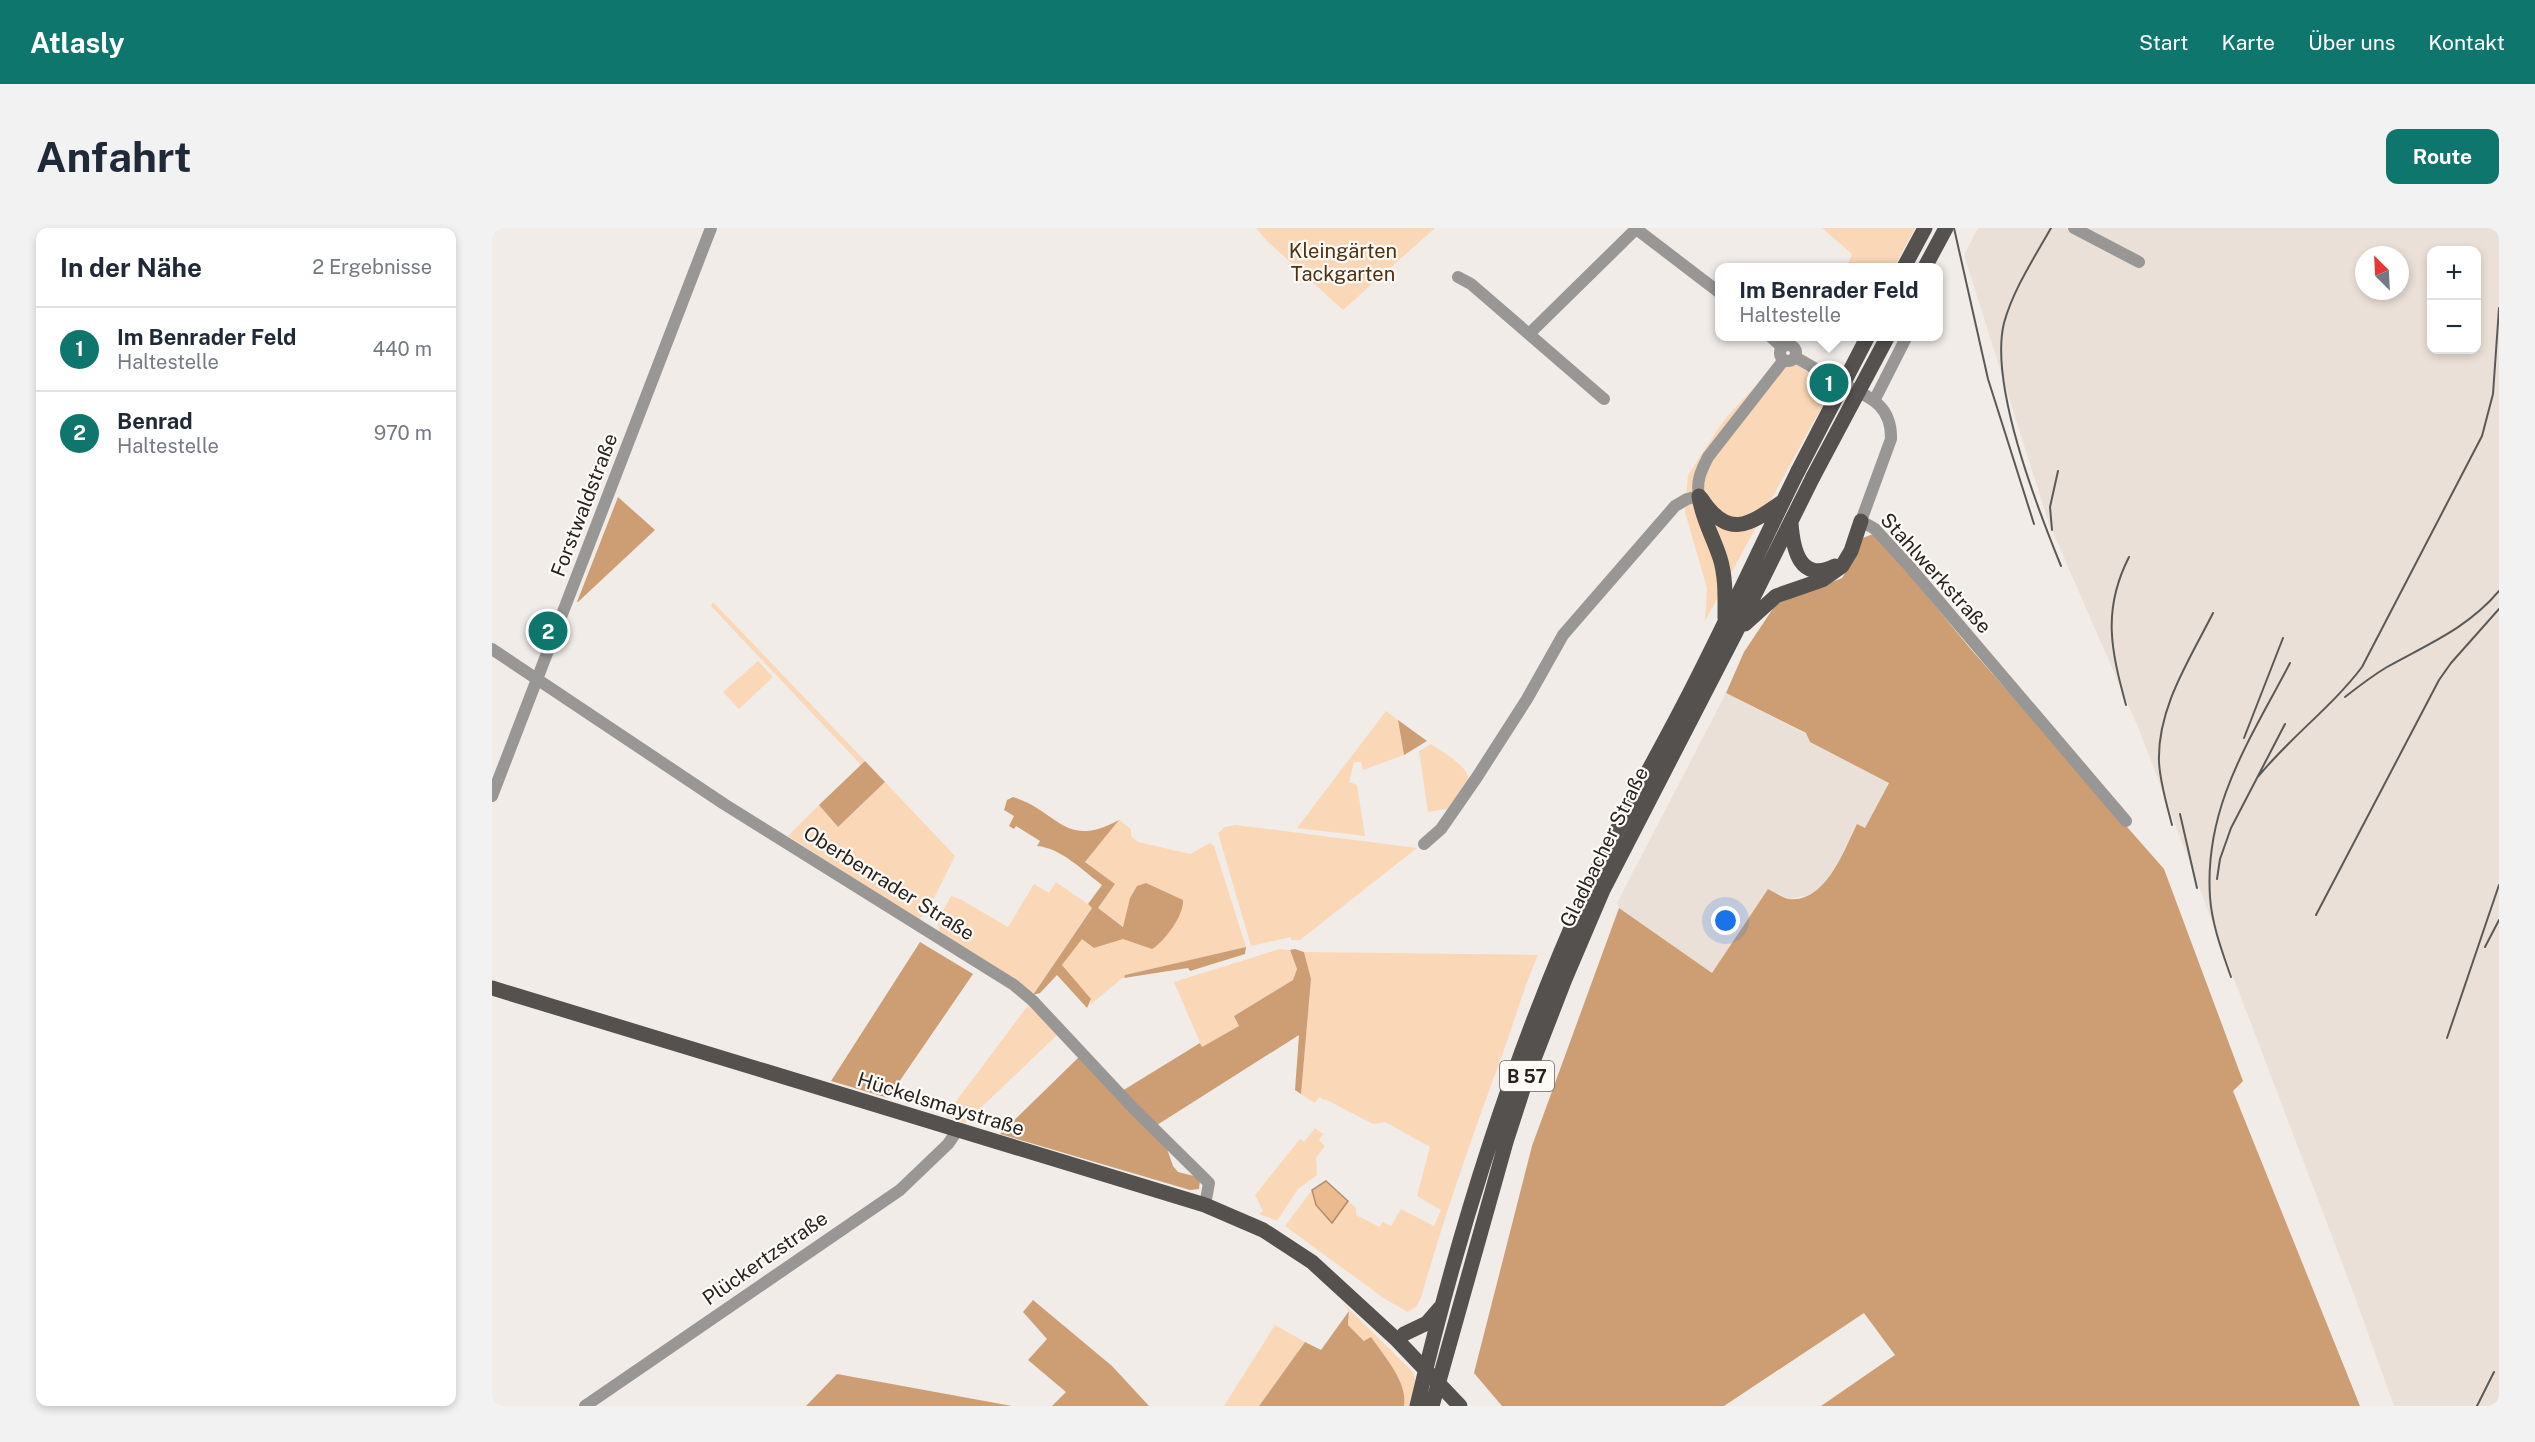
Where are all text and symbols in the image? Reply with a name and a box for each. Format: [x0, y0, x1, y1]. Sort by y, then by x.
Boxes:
text: Atlasly [30, 26, 124, 59]
text: Start [2139, 30, 2188, 55]
text: Karte [2221, 30, 2275, 55]
text: Über uns [2308, 30, 2395, 55]
text: Kontakt [2428, 30, 2505, 55]
button: Route [2386, 129, 2499, 184]
text: Anfahrt [36, 132, 192, 181]
park label: Kleingärten Tackgarten [1289, 239, 1397, 286]
north arrow [2355, 246, 2409, 300]
map controls [2427, 246, 2481, 354]
button: + [2427, 246, 2481, 300]
text: In der Nähe [60, 252, 202, 283]
text: 2 Ergebnisse [312, 255, 432, 279]
popup [1715, 263, 1943, 341]
text: Im Benrader Feld [1739, 277, 1919, 303]
button: − [2427, 300, 2481, 354]
text: Haltestelle [1739, 303, 1841, 327]
text: Im Benrader Feld [117, 324, 296, 350]
text: 1 [75, 337, 84, 361]
text: 440 m [372, 337, 432, 361]
text: Haltestelle [117, 350, 219, 374]
pin: 1 [1810, 360, 1848, 406]
text: Benrad [117, 408, 193, 434]
text: 2 [73, 421, 86, 445]
text: 970 m [374, 421, 432, 445]
street label: Forstwaldstraße [546, 430, 622, 580]
text: Haltestelle [117, 434, 219, 458]
street label: Stahlwerkstraße [1876, 508, 1996, 638]
pin: 2 [528, 608, 568, 654]
street label: Gladbacher Straße [1555, 763, 1653, 931]
street label: Oberbenrader Straße [799, 821, 979, 945]
your location [1711, 906, 1740, 935]
road number: B 57 [1500, 1061, 1554, 1091]
street label: Hückelsmaystraße [855, 1067, 1027, 1141]
street label: Plückertzstraße [698, 1206, 832, 1310]

